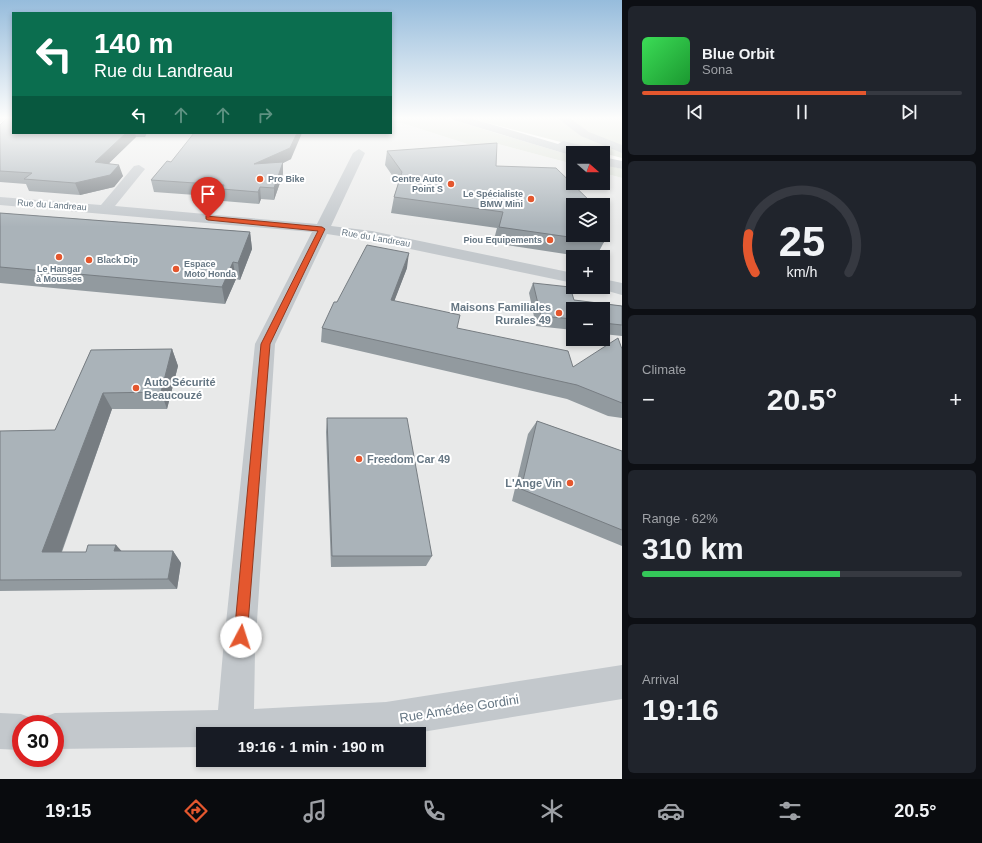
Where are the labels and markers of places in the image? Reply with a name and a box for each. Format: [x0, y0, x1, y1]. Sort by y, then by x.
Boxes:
marker: Pro Bike [255, 174, 265, 184]
place label: Pro Bike [268, 174, 305, 184]
place label: Centre Auto Point S [392, 174, 443, 194]
pin [191, 177, 225, 218]
marker: Centre Auto Point S [446, 179, 456, 189]
place label: Le Spécialiste BMW Mini [463, 189, 523, 209]
marker: Le Spécialiste BMW Mini [526, 194, 536, 204]
place label: Piou Equipements [463, 235, 542, 245]
marker: Piou Equipements [545, 235, 555, 245]
marker: Le Hangar à Mousses [54, 252, 64, 262]
marker: Black Dip [84, 255, 94, 265]
place label: Black Dip [97, 255, 139, 265]
place label: Espace Moto Honda [184, 259, 237, 279]
place label: Le Hangar à Mousses [36, 264, 82, 284]
marker: Espace Moto Honda [171, 264, 181, 274]
place label: Maisons Familiales Rurales 49 [451, 301, 551, 326]
marker: Maisons Familiales Rurales 49 [554, 308, 564, 318]
place label: Auto Sécurité Beaucouzé [144, 376, 216, 401]
marker: Auto Sécurité Beaucouzé [131, 383, 141, 393]
place label: Freedom Car 49 [367, 453, 450, 465]
marker: Freedom Car 49 [354, 454, 364, 464]
place label: L'Ange Vin [505, 477, 562, 489]
marker: L'Ange Vin [565, 478, 575, 488]

